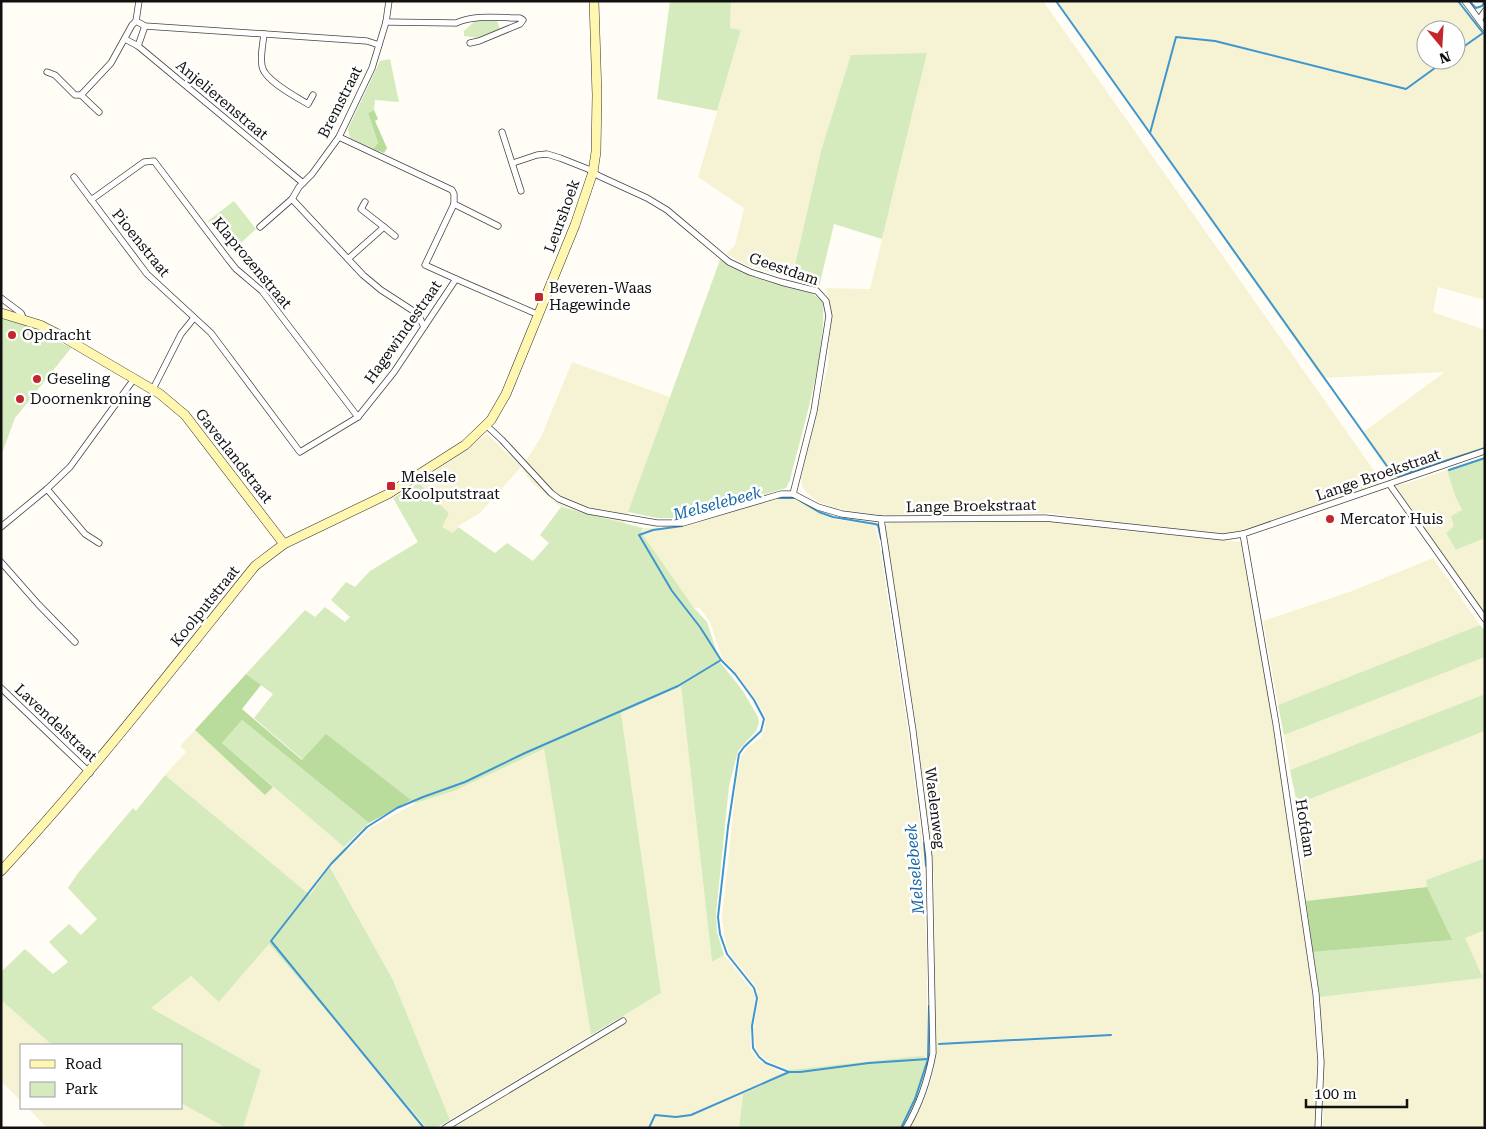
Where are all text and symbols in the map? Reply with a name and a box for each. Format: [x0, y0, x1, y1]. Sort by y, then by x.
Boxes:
north arrow [1416, 20, 1466, 70]
text: N [1437, 48, 1453, 67]
street label: Anjelierenstraat [172, 56, 272, 144]
street label: Bremstraat [314, 63, 366, 141]
street label: Leurshoek [540, 176, 584, 255]
street label: Pioenstraat [108, 206, 174, 281]
street label: Klaprozenstraat [208, 214, 296, 313]
street label: Geestdam [747, 249, 822, 289]
street label: Hagewindestraat [361, 277, 446, 387]
place label: Beveren-Waas Hagewinde [549, 279, 652, 314]
marker: Beveren-Waas Hagewinde [533, 291, 545, 303]
place label: Opdracht [22, 326, 91, 344]
marker: Opdracht [6, 329, 18, 341]
place label: Geseling [47, 370, 110, 388]
marker: Geseling [31, 373, 43, 385]
place label: Doornenkroning [30, 390, 151, 408]
marker: Doornenkroning [14, 393, 26, 405]
street label: Gaverlandstraat [192, 405, 277, 507]
street label: Lange Broekstraat [1313, 445, 1443, 505]
place label: Melsele Koolputstraat [401, 468, 500, 503]
marker: Melsele Koolputstraat [385, 480, 397, 492]
water label: Melselebeek [670, 482, 764, 525]
street label: Lange Broekstraat [906, 496, 1037, 516]
place label: Mercator Huis [1340, 510, 1443, 528]
marker: Mercator Huis [1324, 513, 1336, 525]
street label: Koolputstraat [167, 562, 243, 650]
street label: Lavendelstraat [11, 680, 101, 766]
street label: Waelenweg [921, 766, 949, 850]
street label: Hofdam [1292, 798, 1319, 859]
water label: Melselebeek [901, 823, 928, 916]
legend [20, 1044, 182, 1109]
text: Road [65, 1055, 102, 1073]
scale bar [1306, 1076, 1407, 1108]
text: Park [65, 1080, 99, 1098]
text: 100 m [1314, 1085, 1357, 1103]

